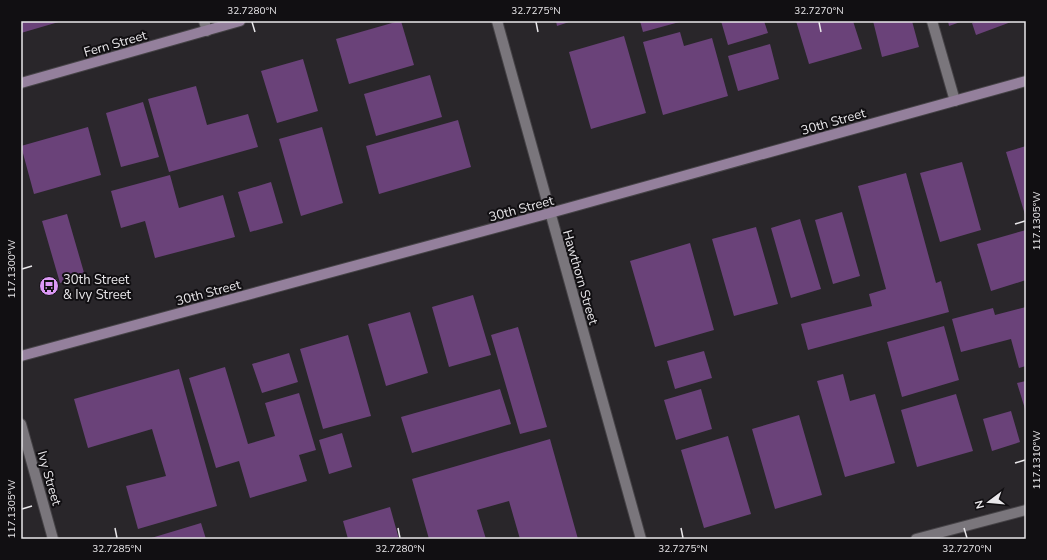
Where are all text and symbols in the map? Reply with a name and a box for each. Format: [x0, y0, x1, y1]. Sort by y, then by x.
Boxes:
text: 32.7280°N [227, 4, 277, 18]
text: 32.7275°N [511, 4, 561, 18]
text: 32.7270°N [794, 4, 844, 18]
street label: Fern Street [82, 26, 149, 62]
street label: 30th Street [799, 104, 868, 140]
text: 117.1305°W [1030, 191, 1044, 251]
street label: 30th Street [487, 192, 556, 226]
street label: Hawthorn Street [558, 228, 602, 327]
text: 117.1300°W [5, 239, 19, 299]
place label: 30th Street & Ivy Street [63, 271, 132, 304]
bus stop icon: 30th Street & Ivy Street [38, 275, 60, 297]
street label: 30th Street [174, 276, 243, 310]
text: 117.1310°W [1030, 430, 1044, 490]
street label: Ivy Street [33, 449, 65, 508]
text: 117.1305°W [5, 479, 19, 539]
north arrow [969, 482, 1009, 522]
text: N [972, 499, 988, 511]
text: 32.7285°N [92, 542, 142, 556]
text: 32.7280°N [375, 542, 425, 556]
text: 32.7275°N [658, 542, 708, 556]
text: 32.7270°N [942, 542, 992, 556]

